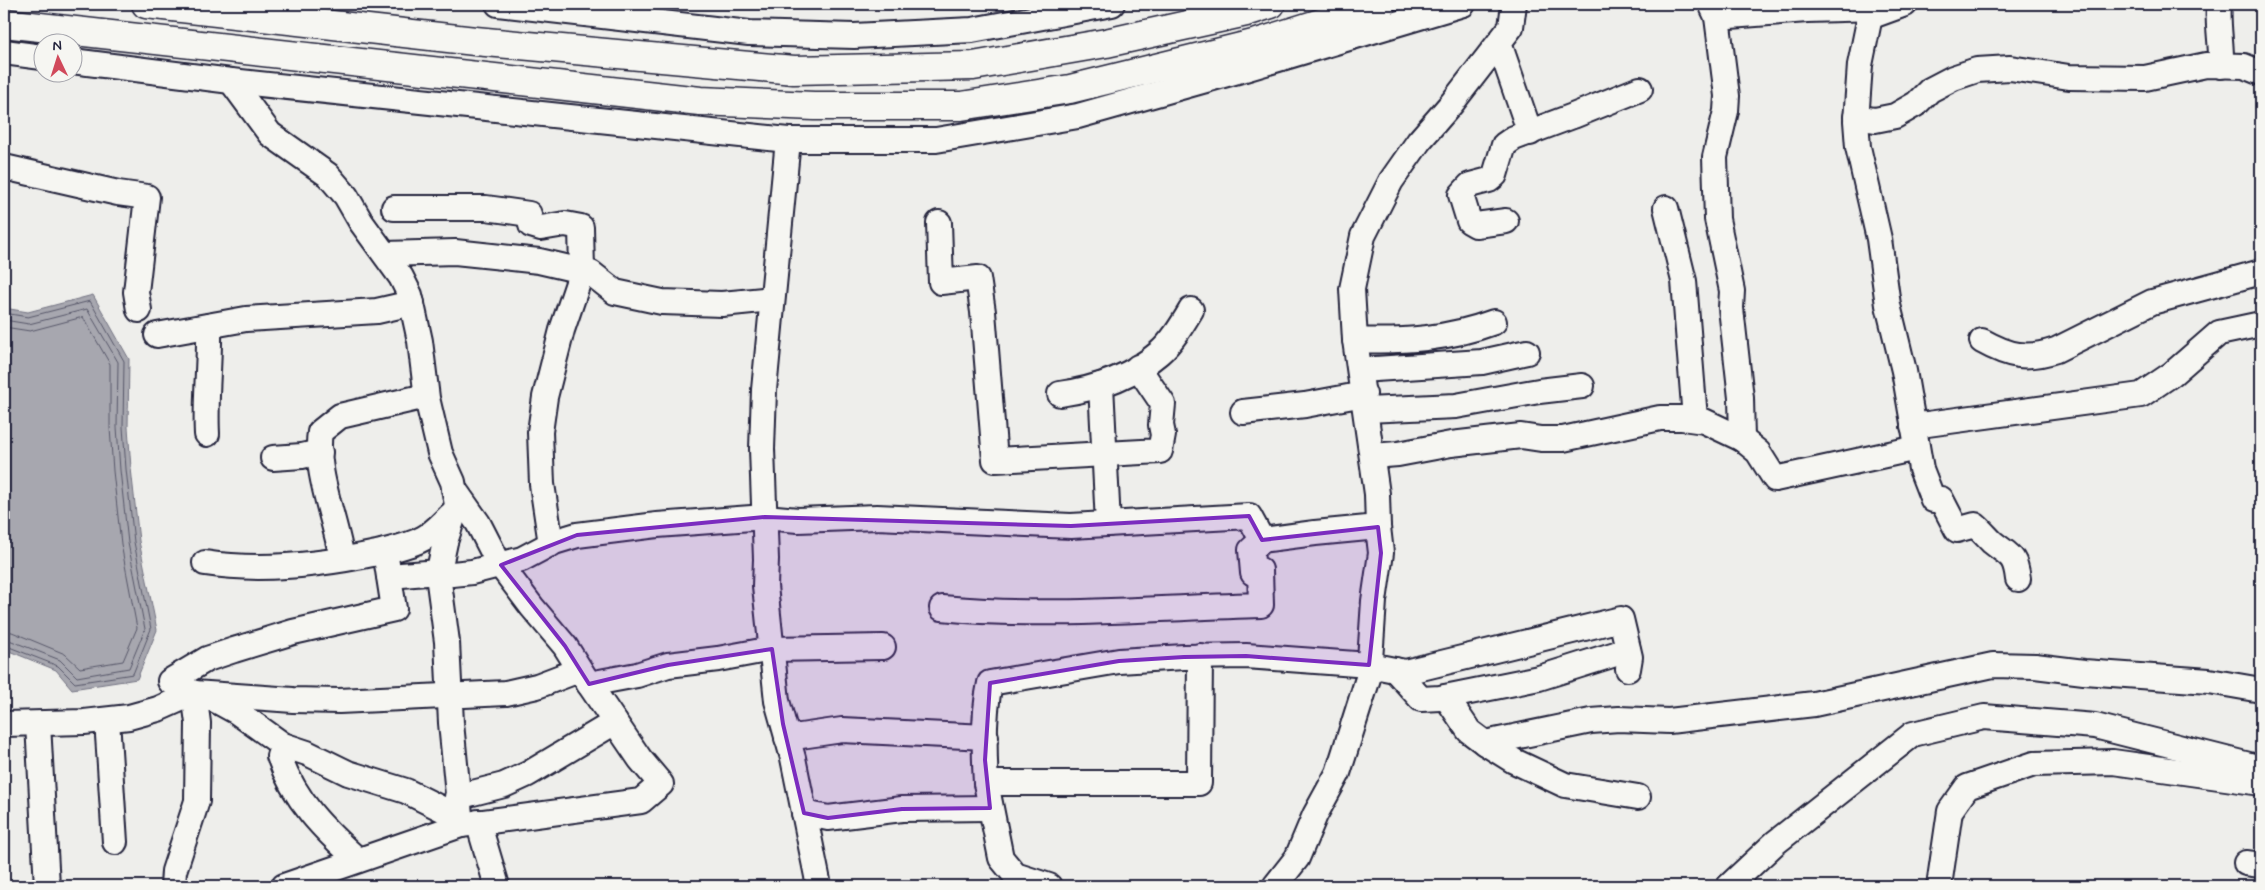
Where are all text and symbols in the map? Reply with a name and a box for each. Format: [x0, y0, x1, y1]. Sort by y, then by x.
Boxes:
north arrow [32, 32, 82, 82]
text: N [52, 37, 62, 55]

